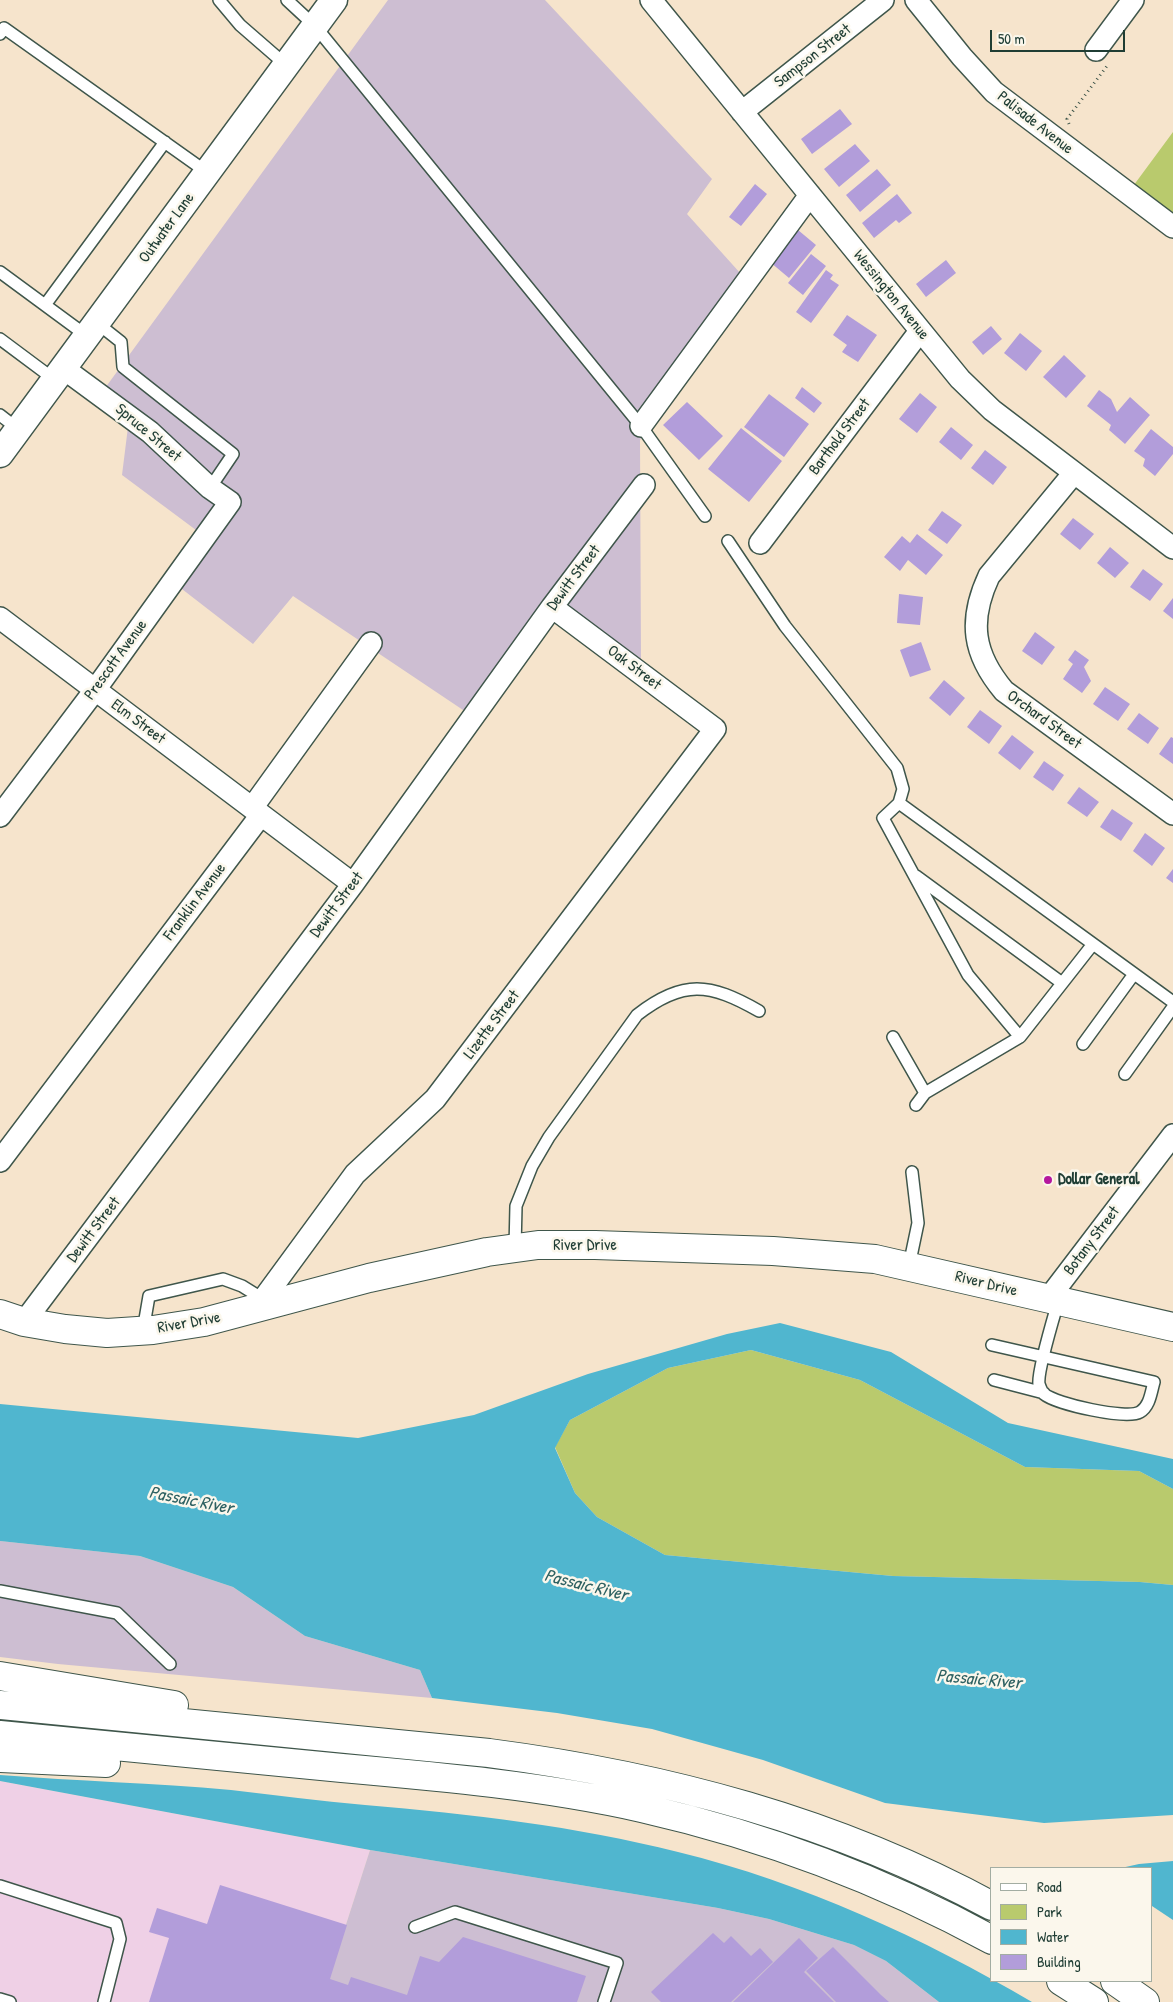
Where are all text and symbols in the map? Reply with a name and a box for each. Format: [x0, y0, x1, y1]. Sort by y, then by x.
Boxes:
street label: Sampson Street [771, 20, 855, 92]
scale bar [993, 20, 1128, 52]
text: 50 m [998, 28, 1025, 49]
street label: Palisade Avenue [993, 87, 1077, 159]
street label: Outwater Lane [135, 189, 199, 267]
street label: Wessington Avenue [849, 246, 933, 344]
street label: Barthold Street [805, 395, 875, 479]
street label: Spruce Street [111, 400, 185, 466]
street label: Dewitt Street [543, 542, 605, 614]
street label: Prescott Avenue [81, 616, 151, 704]
street label: Oak Street [603, 641, 665, 695]
street label: Orchard Street [1003, 686, 1085, 754]
street label: Elm Street [107, 695, 169, 749]
street label: Franklin Avenue [160, 860, 230, 944]
street label: Dewitt Street [306, 869, 368, 941]
street label: Lizette Street [460, 987, 524, 1063]
place label: Dollar General [1058, 1170, 1139, 1190]
marker: Dollar General [1042, 1174, 1054, 1186]
street label: Dewitt Street [63, 1194, 125, 1266]
street label: Botany Street [1060, 1203, 1124, 1279]
street label: River Drive [553, 1236, 617, 1256]
street label: River Drive [953, 1267, 1019, 1301]
street label: River Drive [156, 1308, 222, 1338]
water label: Passaic River [147, 1482, 235, 1520]
water label: Passaic River [542, 1565, 630, 1607]
water label: Passaic River [936, 1666, 1022, 1694]
legend [990, 1867, 1153, 1982]
text: Road [1037, 1876, 1062, 1897]
text: Park [1037, 1901, 1062, 1922]
text: Water [1037, 1926, 1069, 1947]
text: Building [1037, 1951, 1081, 1972]

